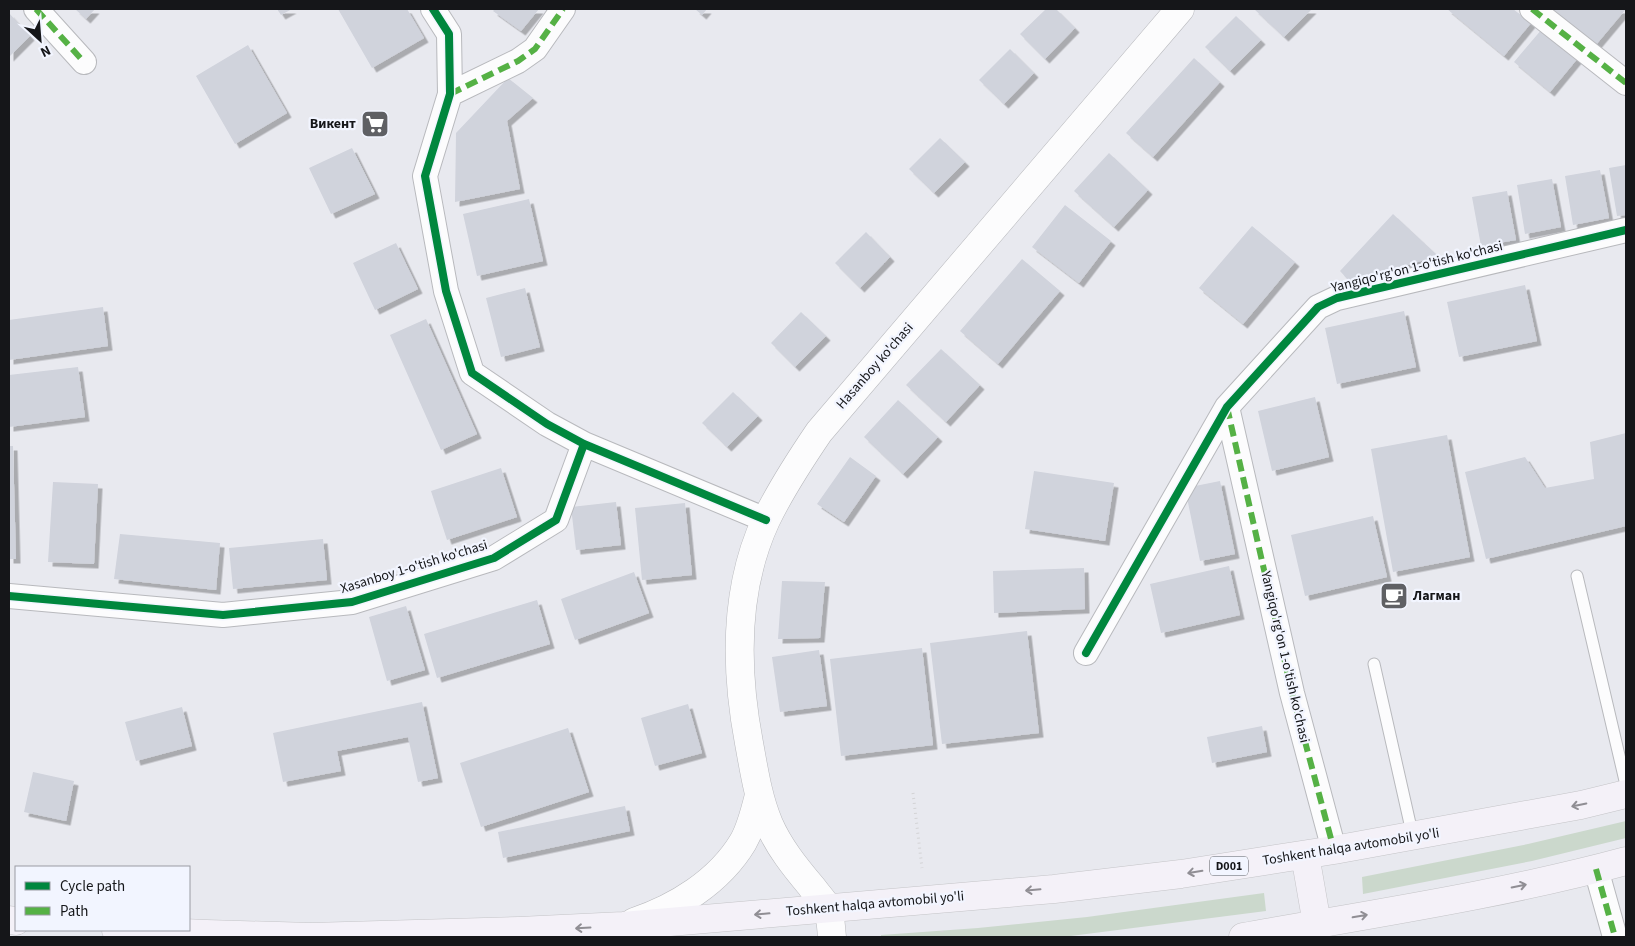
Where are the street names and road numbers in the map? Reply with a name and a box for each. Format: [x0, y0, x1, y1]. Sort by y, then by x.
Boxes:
street label: Yangiqo'rg'on 1-o'tish ko'chasi [1328, 236, 1505, 298]
street label: Hasanboy ko'chasi [832, 318, 918, 414]
street label: Xasanboy 1-o'tish ko'chasi [338, 535, 490, 599]
street label: Yangiqo'rg'on 1-o'tish ko'chasi [1255, 568, 1315, 745]
street label: Toshkent halqa avtomobil yo'li [1261, 823, 1441, 871]
road number: D001 [1210, 856, 1248, 876]
street label: Toshkent halqa avtomobil yo'li [785, 886, 965, 922]

